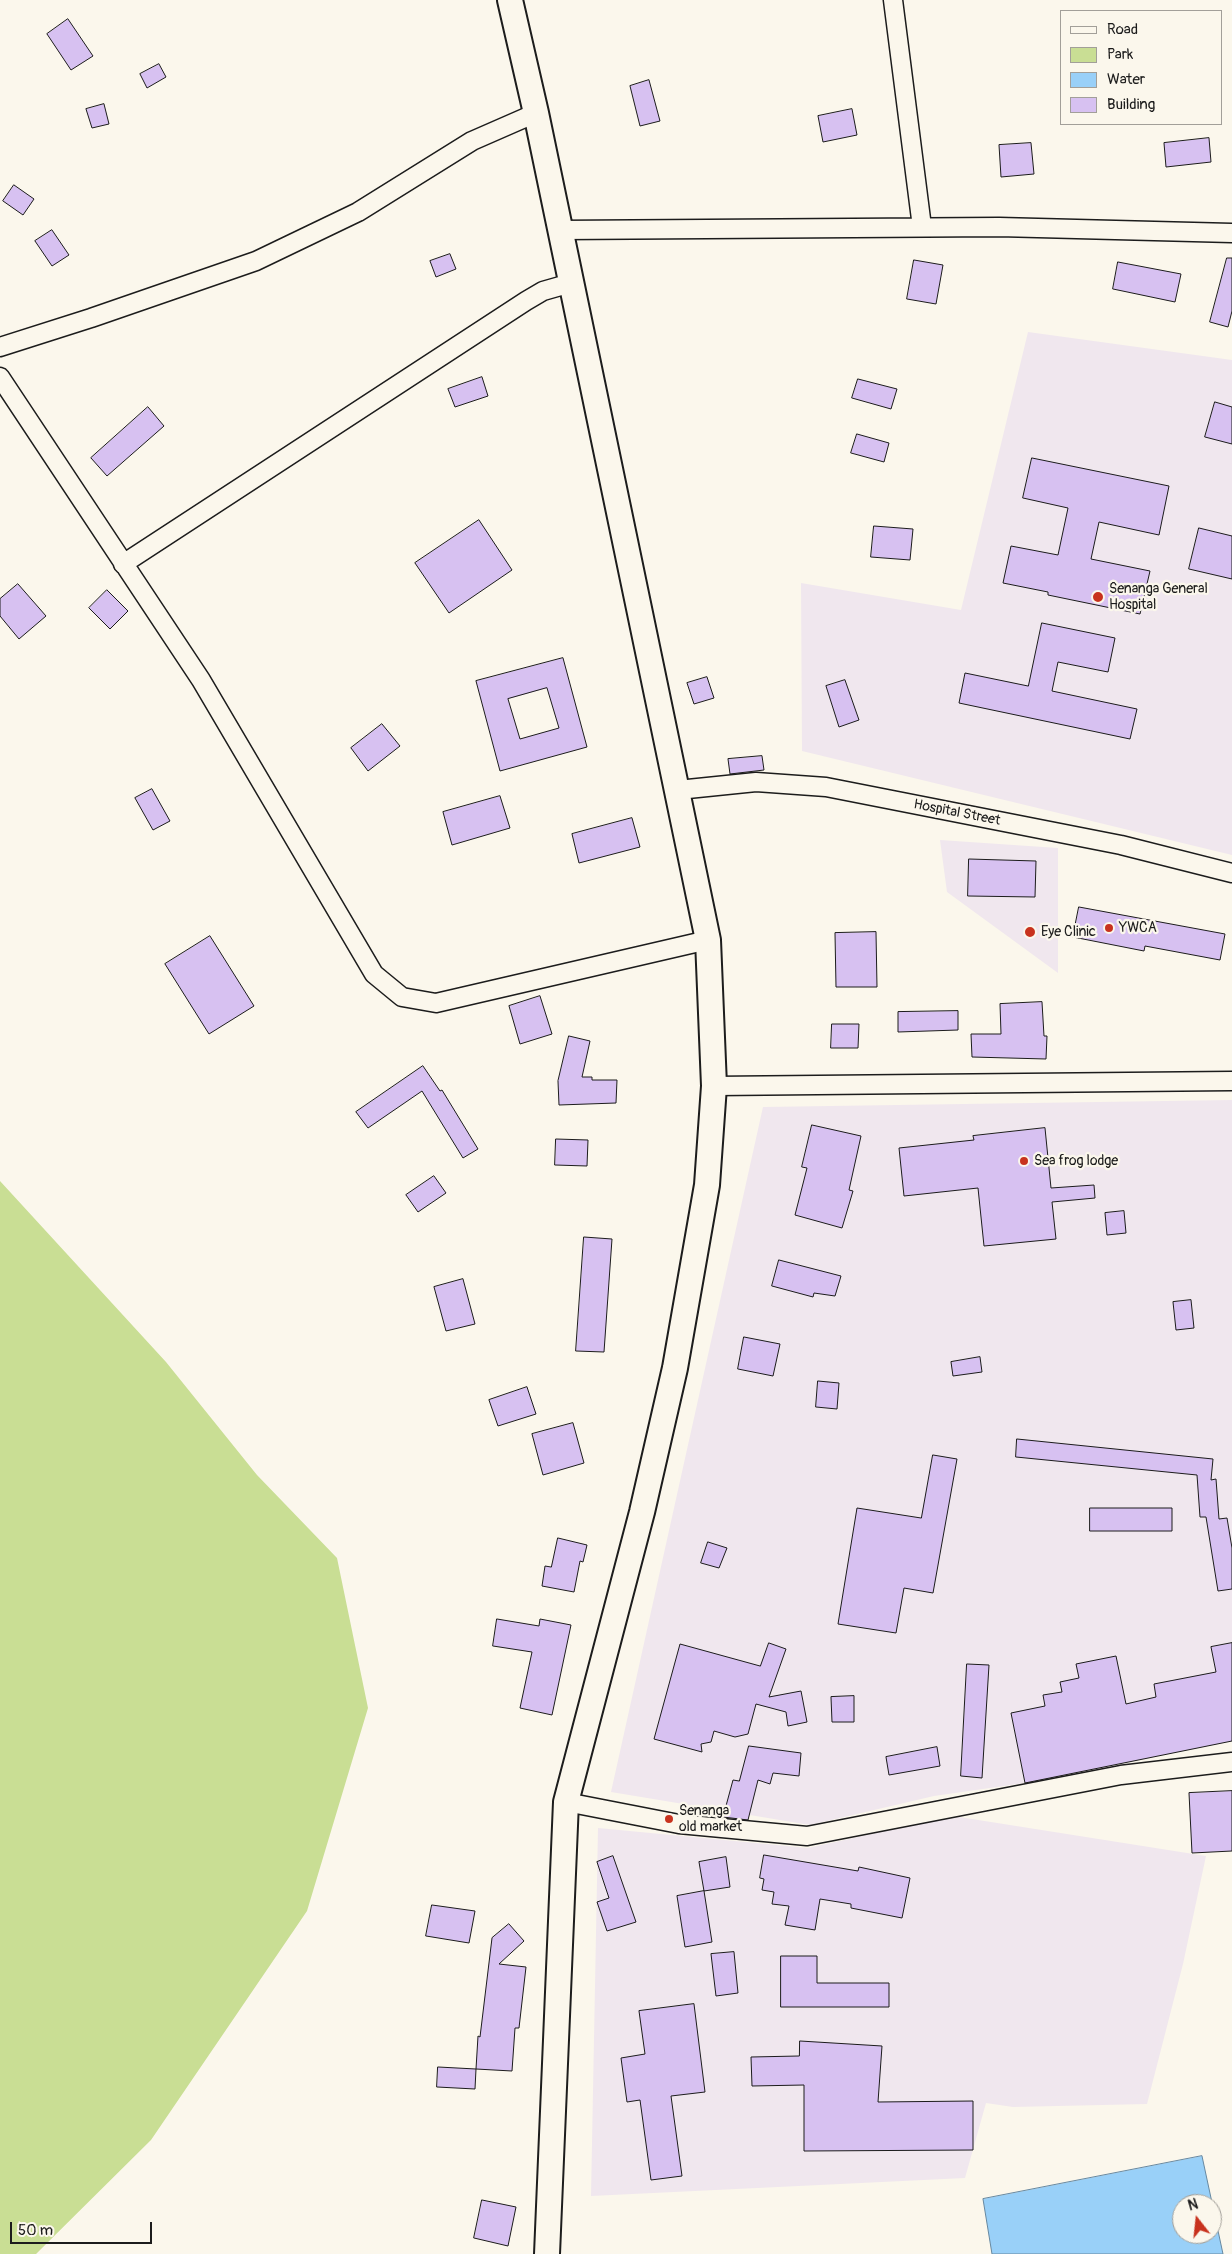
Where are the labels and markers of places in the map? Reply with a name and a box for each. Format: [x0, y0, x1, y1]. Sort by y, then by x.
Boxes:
place label: Senanga General Hospital [1109, 581, 1208, 614]
marker: Senanga General Hospital [1091, 590, 1105, 604]
place label: YWCA [1119, 920, 1157, 936]
marker: YWCA [1103, 922, 1115, 934]
place label: Eye Clinic [1041, 924, 1096, 940]
marker: Eye Clinic [1023, 925, 1037, 939]
place label: Sea frog lodge [1034, 1153, 1118, 1169]
marker: Sea frog lodge [1018, 1155, 1030, 1167]
place label: Senanga old market [679, 1803, 742, 1835]
marker: Senanga old market [663, 1813, 675, 1825]

